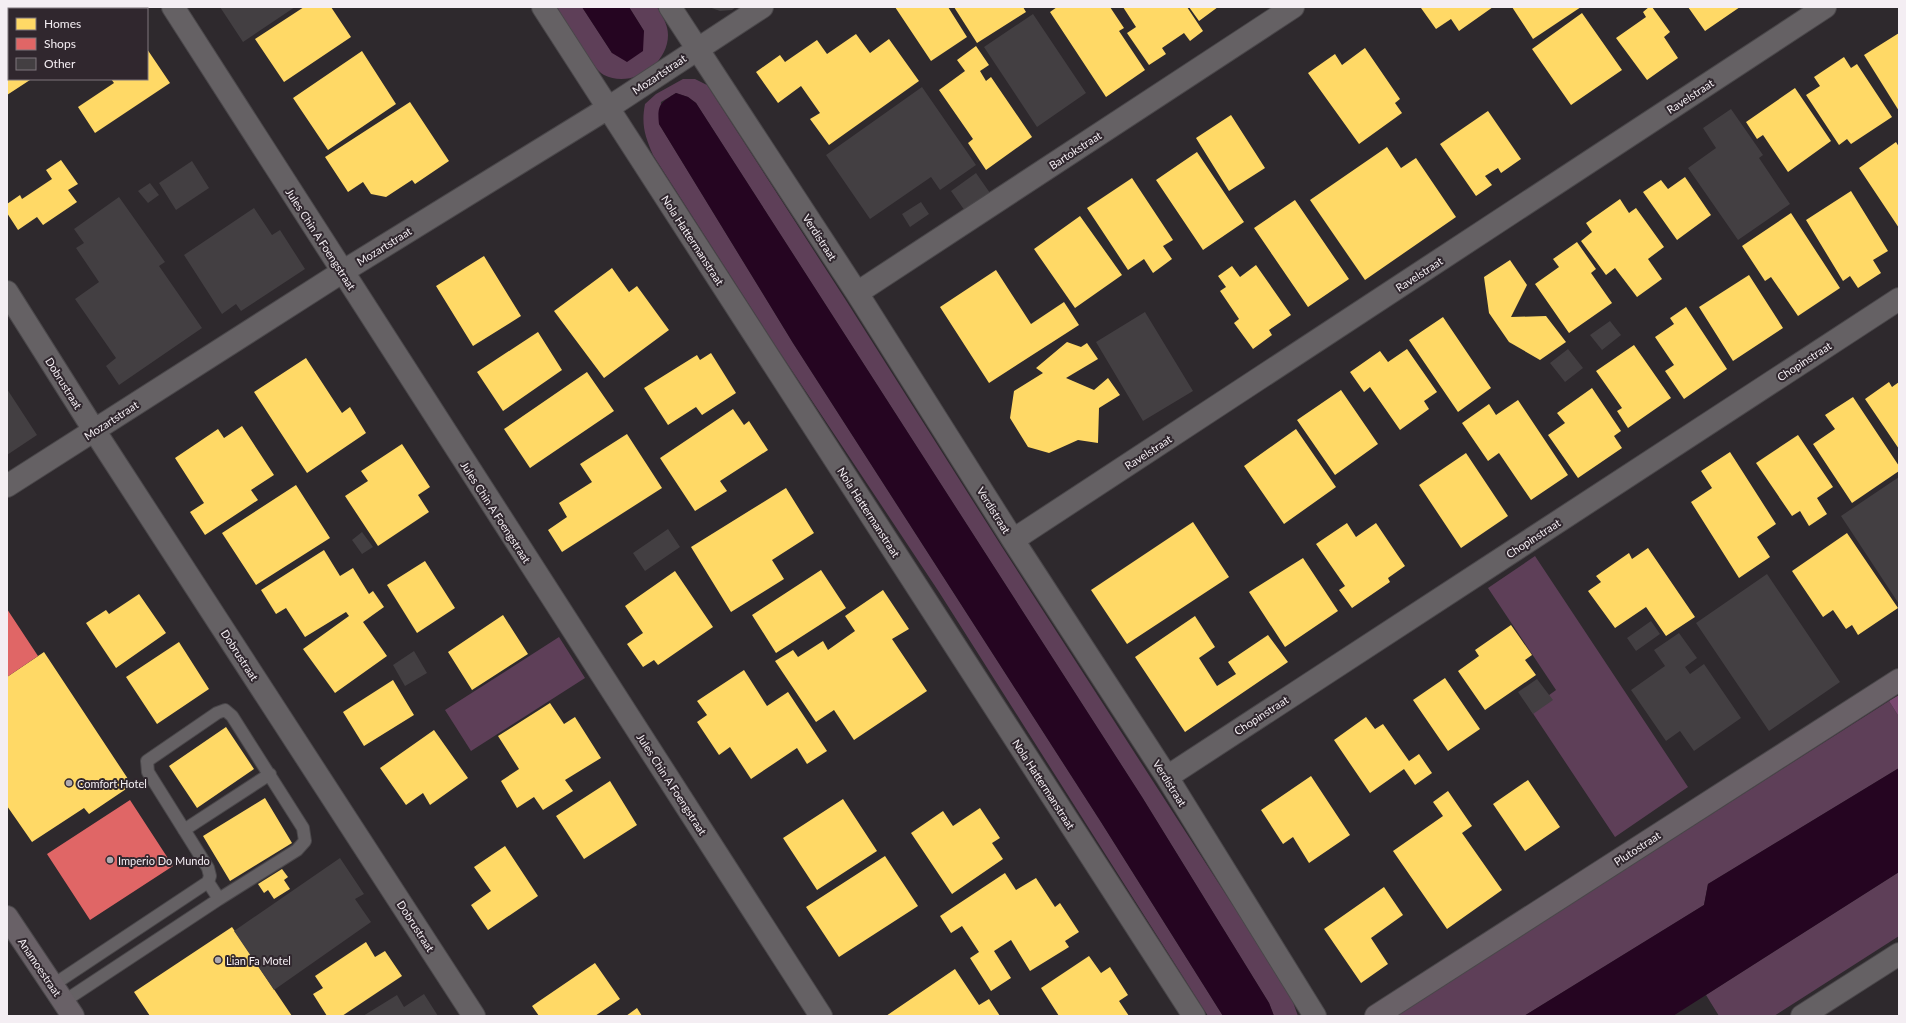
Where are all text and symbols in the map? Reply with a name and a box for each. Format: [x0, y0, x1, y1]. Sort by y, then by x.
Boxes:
legend [8, 8, 148, 80]
text: Homes [44, 16, 81, 31]
text: Shops [44, 36, 76, 51]
street label: Mozartstraat [630, 51, 688, 97]
text: Other [44, 56, 76, 71]
street label: Ravelstraat [1664, 76, 1716, 116]
street label: Bartokstraat [1046, 128, 1104, 172]
street label: Jules Chin A Foengstraat [283, 186, 359, 292]
street label: Nola Hattermanstraat [659, 193, 727, 287]
street label: Verdistraat [800, 211, 840, 263]
street label: Mozartstraat [354, 224, 414, 268]
street label: Ravelstraat [1393, 254, 1445, 294]
street label: Chopinstraat [1774, 339, 1834, 383]
street label: Dobrustraat [43, 355, 85, 411]
street label: Mozartstraat [81, 398, 141, 442]
street label: Ravelstraat [1122, 432, 1174, 472]
street label: Jules Chin A Foengstraat [458, 459, 534, 565]
street label: Nola Hattermanstraat [835, 465, 903, 559]
street label: Verdistraat [975, 484, 1013, 536]
street label: Chopinstraat [1503, 516, 1563, 560]
street label: Dobrustraat [219, 627, 261, 683]
street label: Chopinstraat [1231, 693, 1291, 737]
street label: Jules Chin A Foengstraat [634, 731, 710, 837]
street label: Nola Hattermanstraat [1010, 737, 1078, 831]
street label: Verdistraat [1151, 757, 1189, 809]
place label: Comfort Hotel [77, 777, 147, 790]
marker: Comfort Hotel [64, 778, 74, 788]
street label: Plutostraat [1611, 828, 1663, 868]
place label: Imperio Do Mundo [118, 854, 210, 867]
marker: Imperio Do Mundo [105, 855, 115, 865]
street label: Dobrustraat [395, 898, 437, 954]
street label: Anamoestraat [16, 935, 64, 999]
place label: Lian Fa Motel [226, 954, 291, 967]
marker: Lian Fa Motel [213, 955, 223, 965]

